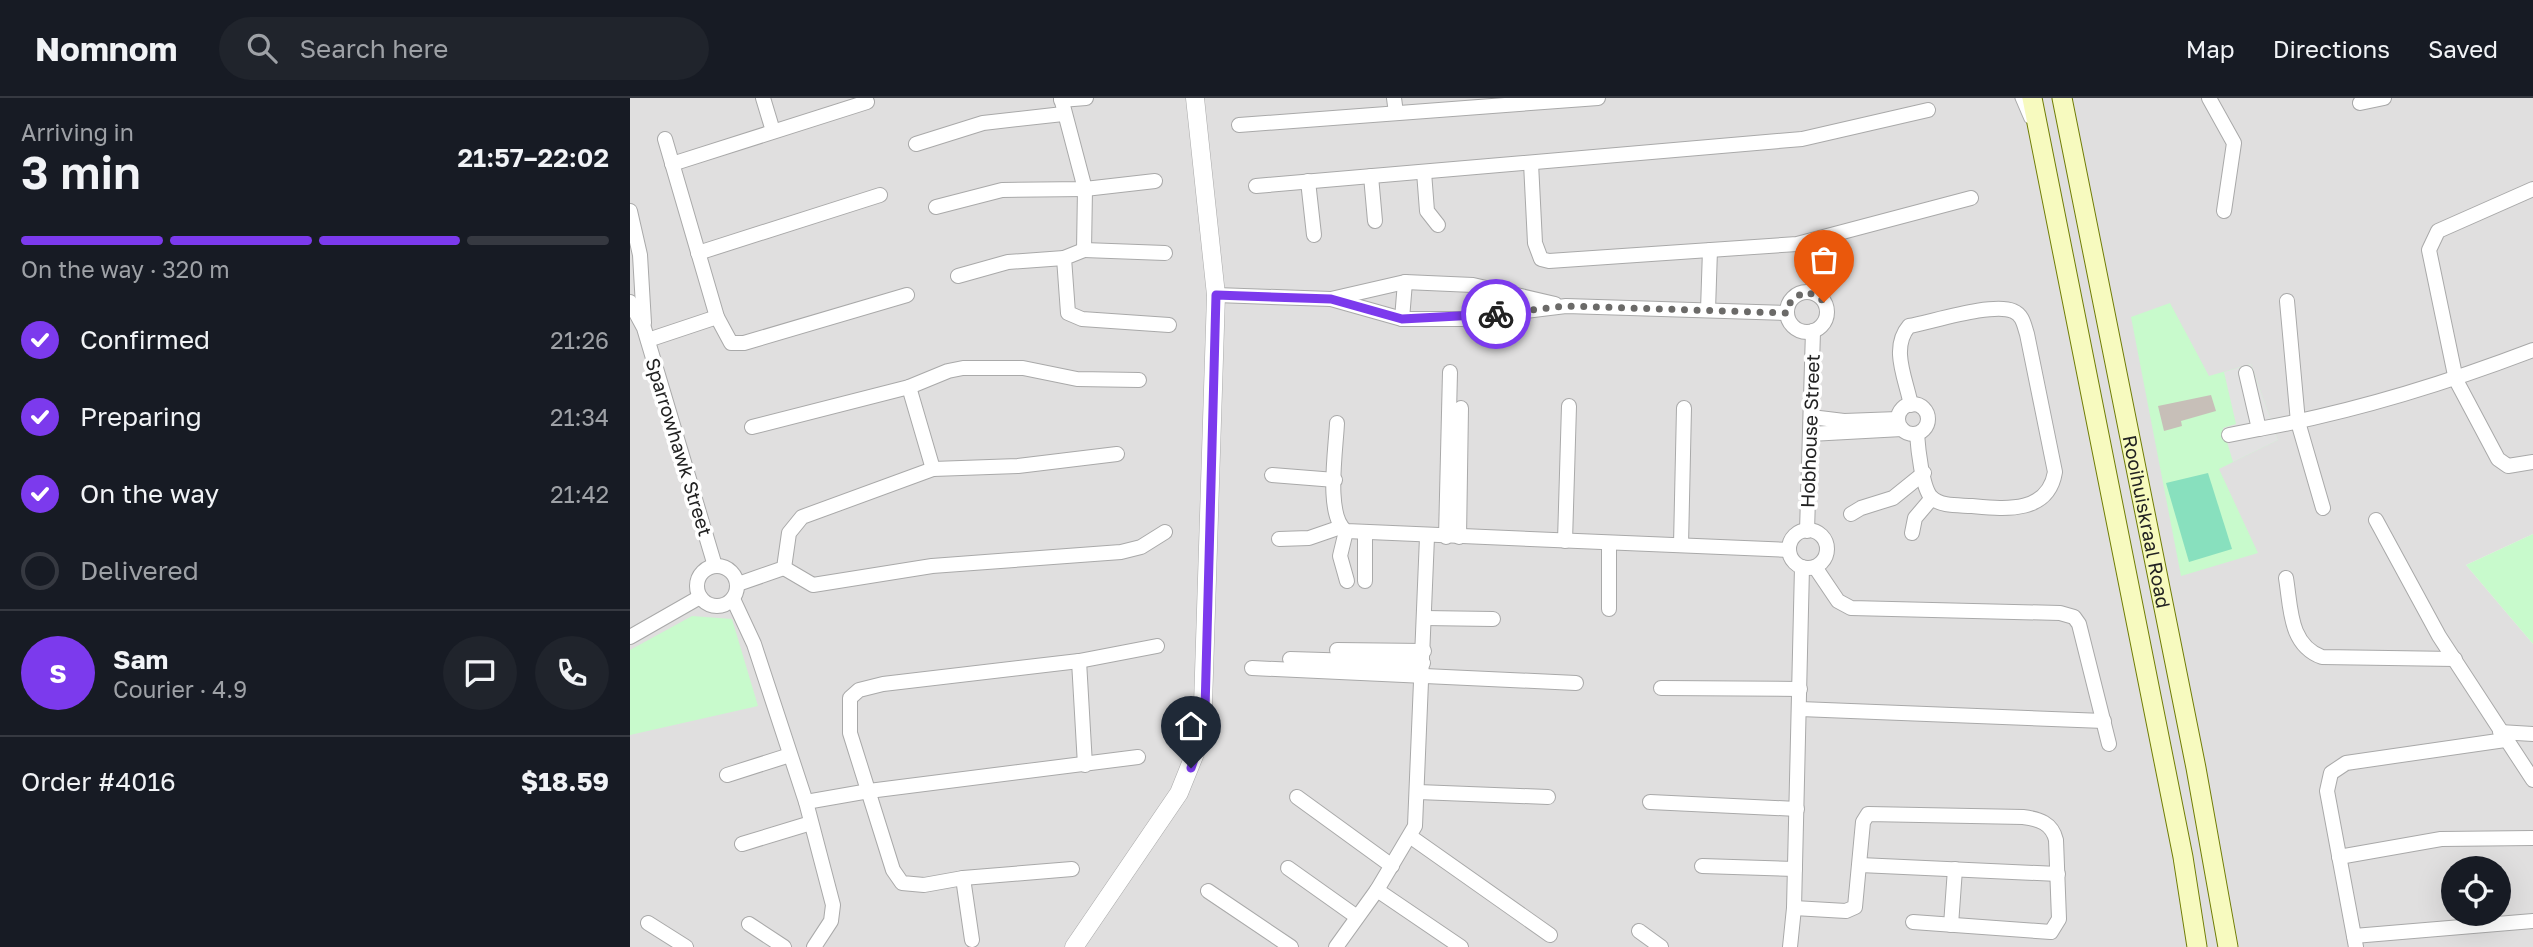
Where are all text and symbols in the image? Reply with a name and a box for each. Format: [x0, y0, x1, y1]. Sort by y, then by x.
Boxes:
search box [219, 17, 709, 80]
text: Nomnom [35, 29, 177, 68]
icon: search [243, 29, 281, 67]
text: Search here [299, 33, 448, 64]
text: Map [2186, 34, 2235, 63]
text: Directions [2273, 34, 2390, 63]
text: Saved [2428, 34, 2498, 63]
text: Arriving in [21, 118, 134, 146]
text: 21:57–22:02 [457, 142, 609, 173]
text: 3 min [21, 144, 141, 199]
pin [1794, 230, 1854, 302]
icon: bag [1805, 241, 1843, 279]
text: On the way · 320 m [21, 255, 230, 283]
courier [1461, 279, 1531, 349]
icon: bike [1477, 295, 1515, 333]
icon: check [21, 321, 59, 359]
text: Confirmed [80, 324, 210, 355]
text: 21:26 [550, 326, 609, 354]
street label: Hobhouse Street [1795, 354, 1824, 508]
street label: Sparrowhawk Street [641, 355, 718, 539]
icon: check [21, 398, 59, 436]
text: Preparing [80, 401, 202, 432]
text: 21:34 [550, 403, 609, 431]
street label: Rooihuiskraal Road [2119, 433, 2176, 610]
icon: check [21, 475, 59, 513]
text: On the way [80, 478, 219, 509]
text: 21:42 [550, 480, 609, 508]
text: Delivered [80, 555, 199, 586]
button: chat [443, 636, 517, 710]
button: phone [535, 636, 609, 710]
text: Sam [113, 644, 168, 675]
text: S [49, 658, 67, 689]
text: Courier · 4.9 [113, 675, 247, 703]
pin [1161, 696, 1221, 768]
icon: home [1172, 707, 1210, 745]
text: Order #4016 [21, 766, 176, 797]
text: $18.59 [521, 766, 609, 797]
map controls [2441, 856, 2511, 926]
button: locate [2441, 856, 2511, 926]

